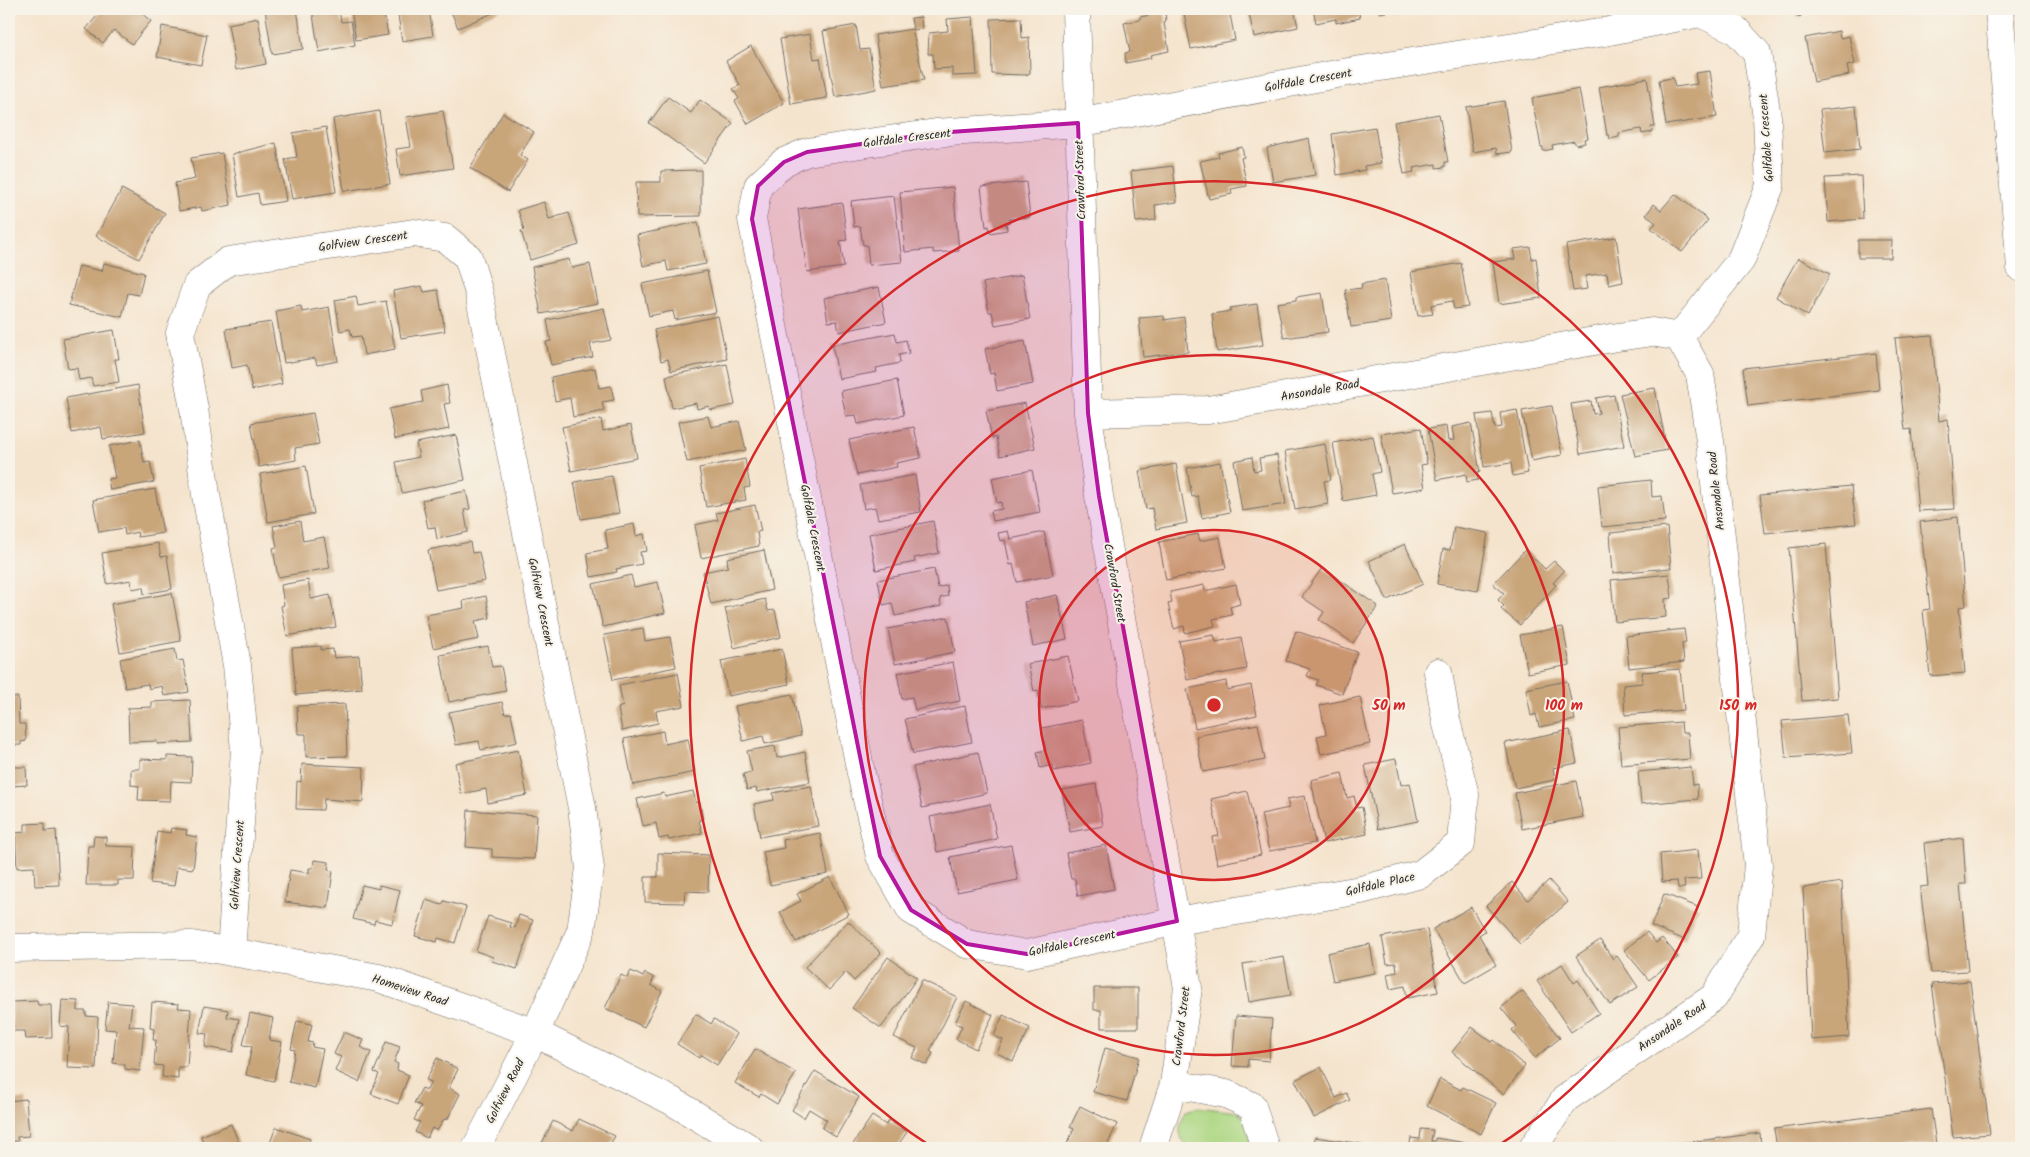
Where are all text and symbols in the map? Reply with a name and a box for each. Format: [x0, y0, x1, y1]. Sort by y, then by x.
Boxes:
street label: Golfdale Crescent [1263, 63, 1354, 98]
street label: Golfdale Crescent [1754, 93, 1779, 183]
street label: Golfdale Crescent [862, 124, 952, 153]
street label: Crawford Street [1070, 139, 1091, 220]
street label: Golfview Crescent [317, 226, 409, 257]
street label: Ansondale Road [1279, 374, 1362, 407]
street label: Ansondale Road [1703, 449, 1730, 531]
street label: Golfdale Crescent [795, 483, 830, 574]
street label: Crawford Street [1098, 542, 1131, 624]
street label: Golfview Crescent [523, 556, 558, 648]
text: 50 m [1371, 694, 1406, 718]
text: 100 m [1545, 694, 1583, 718]
text: 150 m [1719, 694, 1757, 718]
centre of rings [1205, 696, 1223, 714]
street label: Golfview Crescent [225, 819, 250, 911]
street label: Golfdale Place [1343, 867, 1417, 902]
street label: Golfdale Crescent [1027, 925, 1118, 962]
street label: Homeview Road [369, 969, 451, 1012]
street label: Crawford Street [1167, 985, 1196, 1067]
street label: Ansondale Road [1634, 996, 1711, 1057]
street label: Golfview Road [481, 1055, 530, 1127]

